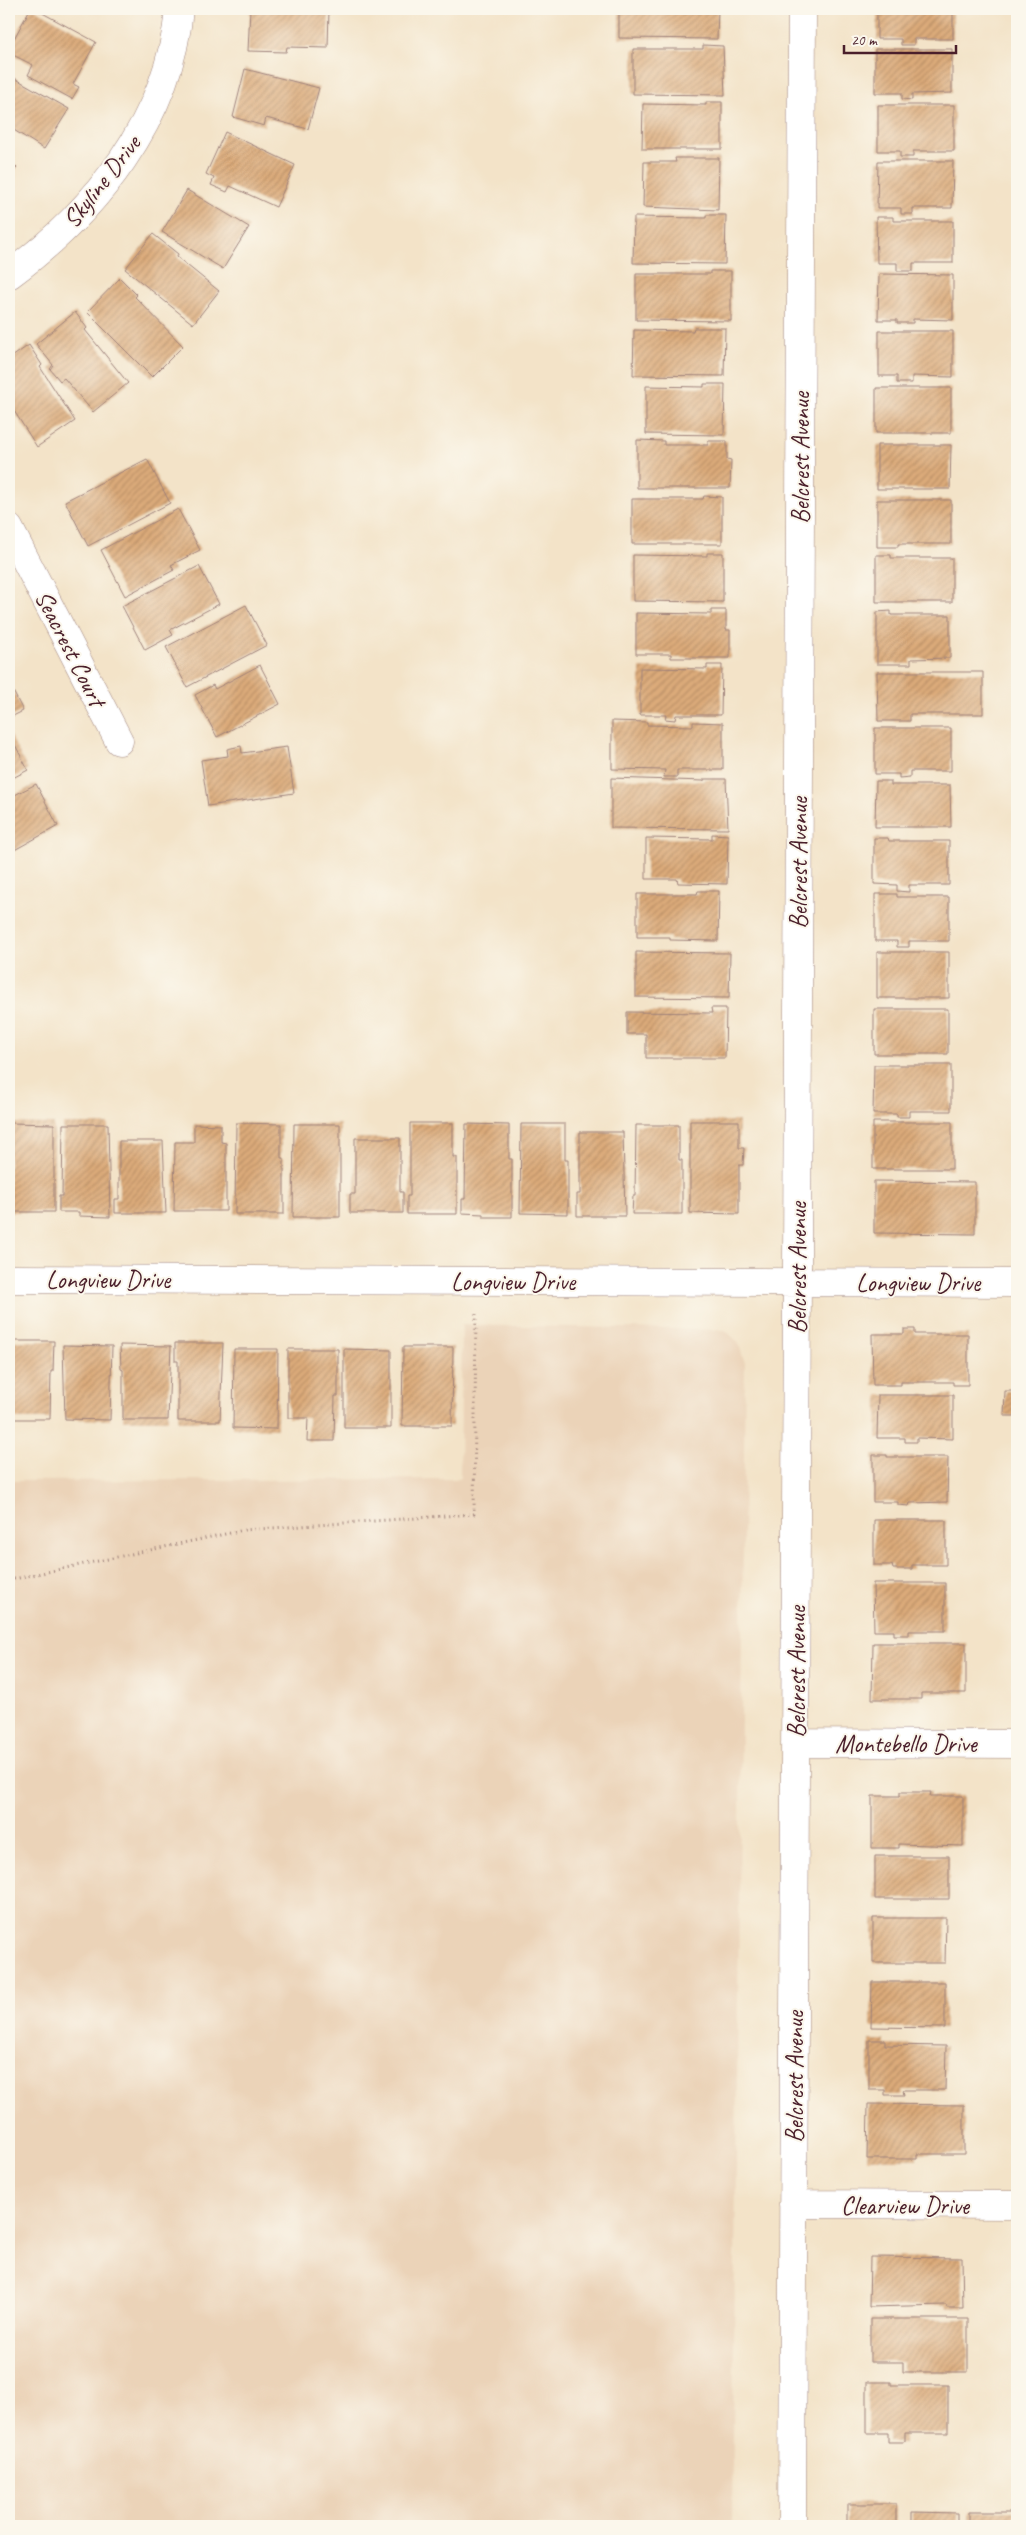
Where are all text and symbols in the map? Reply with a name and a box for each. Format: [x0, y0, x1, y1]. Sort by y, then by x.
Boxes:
scale bar [844, 22, 956, 54]
text: 20 m [851, 31, 878, 50]
street label: Skyline Drive [56, 127, 149, 234]
street label: Belcrest Avenue [785, 390, 817, 524]
street label: Seacrest Court [27, 585, 115, 715]
street label: Belcrest Avenue [783, 795, 815, 929]
street label: Belcrest Avenue [782, 1200, 814, 1334]
street label: Longview Drive [46, 1264, 172, 1296]
street label: Longview Drive [451, 1266, 577, 1298]
street label: Longview Drive [856, 1267, 982, 1299]
street label: Belcrest Avenue [781, 1604, 813, 1738]
street label: Montebello Drive [835, 1728, 979, 1760]
street label: Belcrest Avenue [779, 2009, 811, 2143]
street label: Clearview Drive [841, 2190, 971, 2222]

